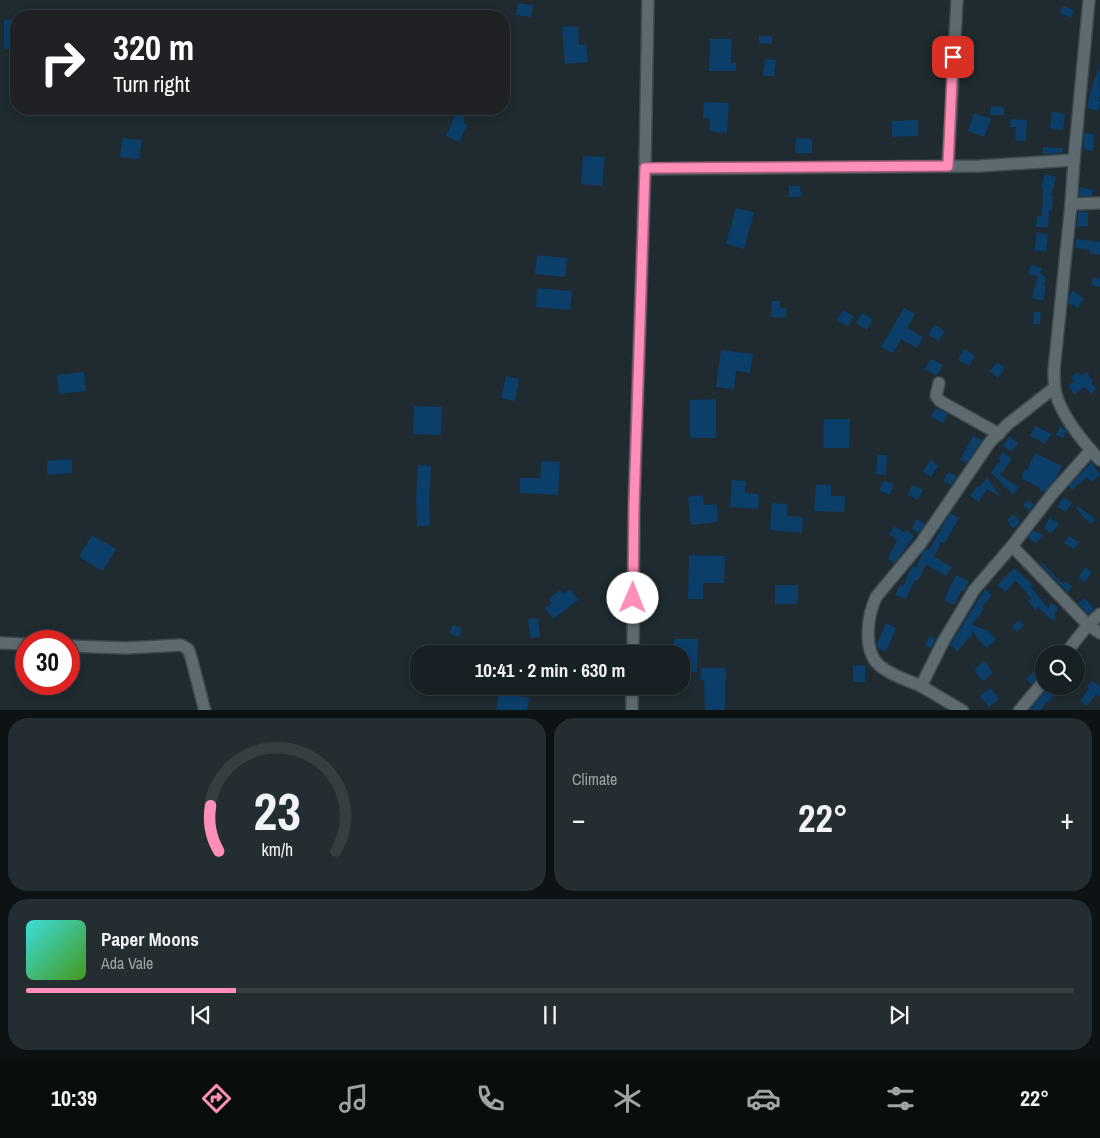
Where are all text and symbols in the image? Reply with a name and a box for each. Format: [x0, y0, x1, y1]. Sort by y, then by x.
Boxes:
text: 320 m [113, 24, 194, 71]
icon: right [30, 30, 95, 95]
pin [932, 36, 974, 78]
icon: arrive [939, 43, 967, 71]
text: Turn right [113, 69, 190, 99]
position arrow [606, 571, 658, 623]
speed limit sign: 30 [15, 630, 80, 695]
map controls [1035, 645, 1085, 695]
button: search [1035, 645, 1085, 695]
text: 10:41 · 2 min · 630 m [475, 657, 625, 683]
text: Climate [572, 768, 617, 790]
text: 23 [253, 776, 301, 846]
text: 22° [798, 793, 848, 844]
text: − [572, 800, 585, 838]
text: + [1061, 800, 1074, 838]
text: km/h [261, 838, 293, 862]
text: Paper Moons [101, 926, 199, 952]
text: Ada Vale [101, 952, 153, 974]
icon: previous [187, 1001, 215, 1029]
icon: pause [536, 1001, 564, 1029]
icon: next [885, 1001, 913, 1029]
icon: directions [199, 1081, 234, 1116]
icon: music [336, 1081, 371, 1116]
icon: phone [473, 1081, 508, 1116]
icon: climate [610, 1081, 645, 1116]
icon: car [746, 1081, 781, 1116]
icon: filters [883, 1081, 918, 1116]
text: 10:39 [51, 1083, 97, 1113]
text: 22° [1020, 1083, 1049, 1113]

